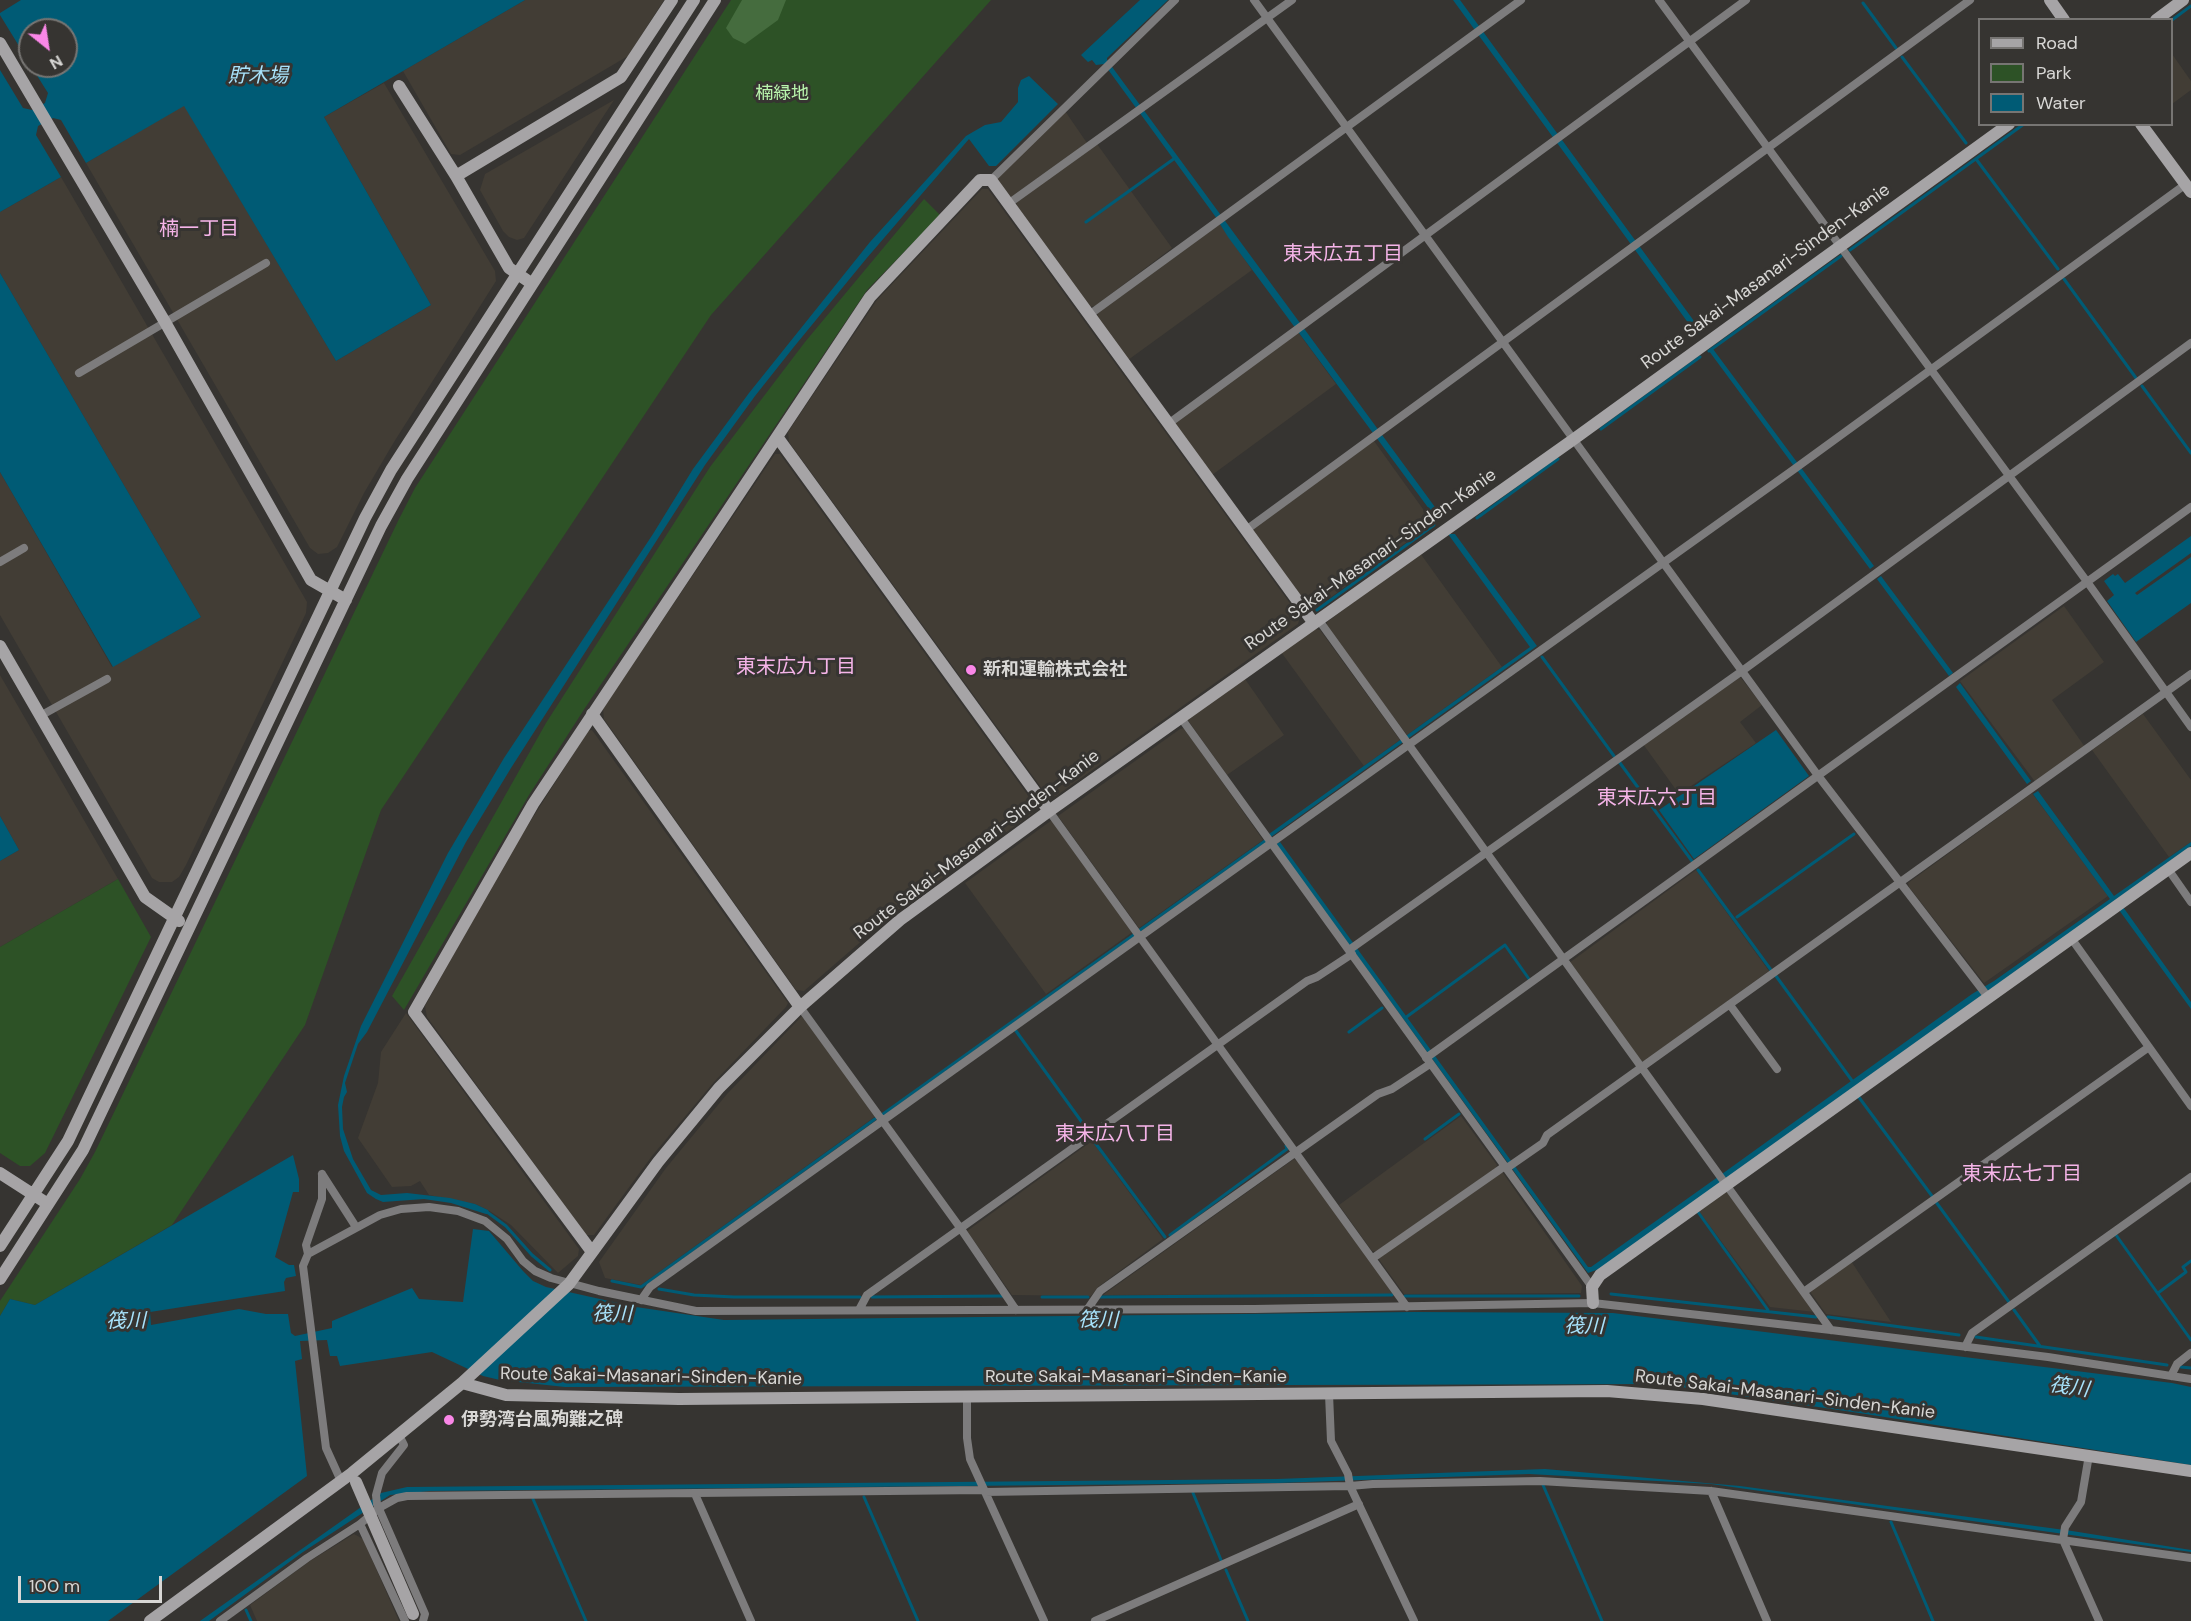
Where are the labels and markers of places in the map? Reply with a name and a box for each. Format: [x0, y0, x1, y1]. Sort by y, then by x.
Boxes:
place label: 新和運輸株式会社 [983, 659, 1127, 681]
marker: 新和運輸株式会社 [964, 663, 978, 677]
place label: 伊勢湾台風殉難之碑 [461, 1409, 623, 1431]
marker: 伊勢湾台風殉難之碑 [442, 1413, 456, 1427]

